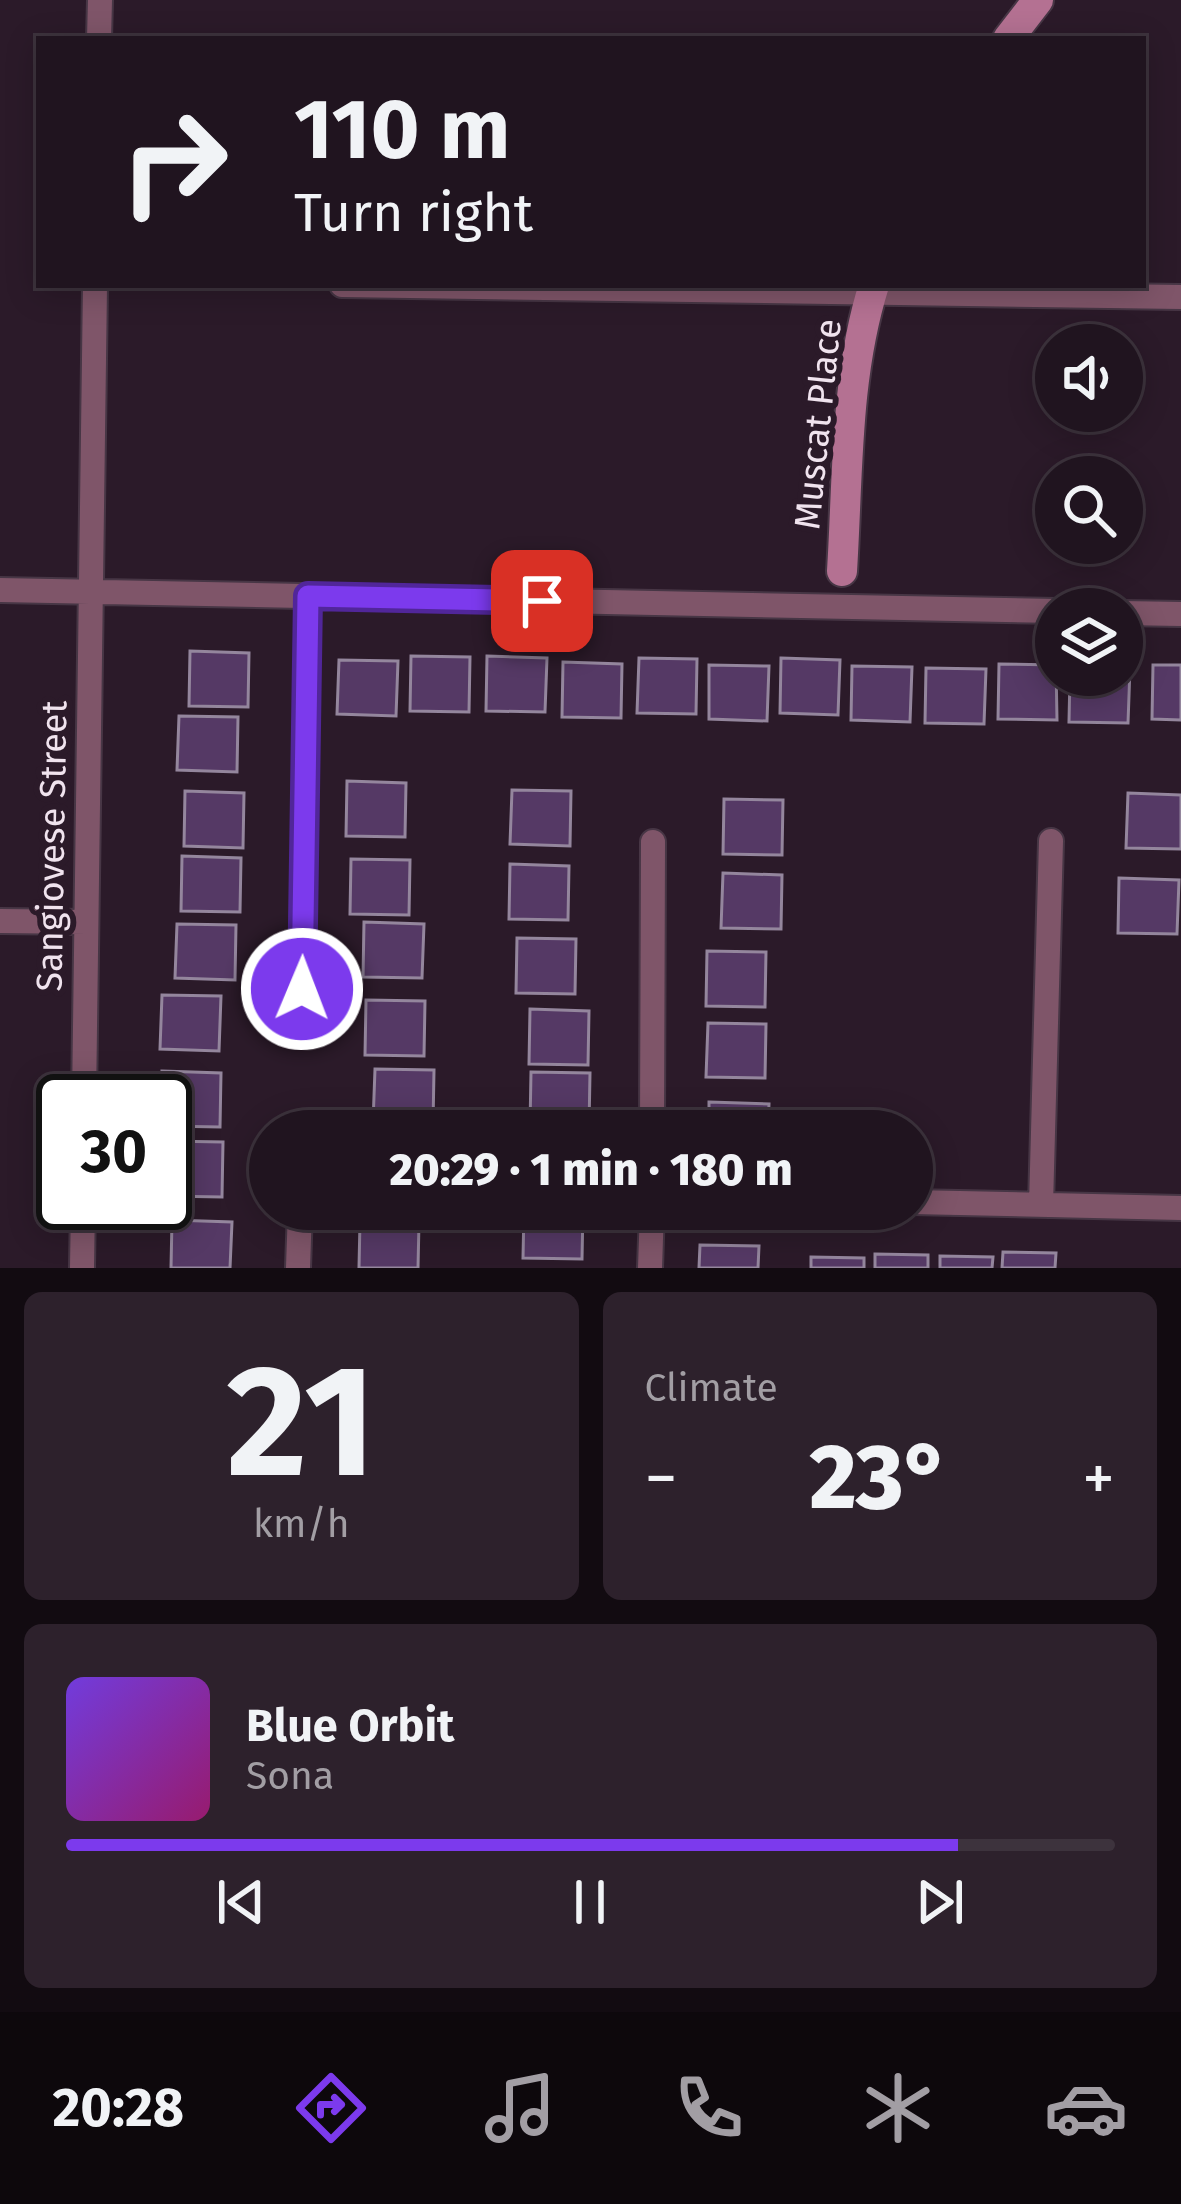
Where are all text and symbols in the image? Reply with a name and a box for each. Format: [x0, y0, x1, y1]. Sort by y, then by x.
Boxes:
text: 110 m [294, 79, 510, 180]
icon: right [96, 84, 252, 240]
text: Turn right [294, 181, 533, 245]
street label: Muscat Place [785, 317, 851, 532]
map controls [1035, 324, 1143, 696]
button: sound [1035, 324, 1143, 432]
button: search [1035, 456, 1143, 564]
pin [491, 550, 593, 652]
icon: arrive [509, 568, 575, 634]
button: layers [1035, 588, 1143, 696]
street label: Sangiovese Street [27, 700, 77, 992]
position arrow [239, 926, 365, 1052]
speed limit sign: 30 [36, 1074, 192, 1230]
text: 20:29 · 1 min · 180 m [389, 1143, 793, 1197]
text: 21 [226, 1329, 376, 1516]
text: Climate [645, 1365, 778, 1411]
text: 23° [809, 1424, 950, 1532]
text: − [645, 1439, 678, 1518]
text: + [1082, 1439, 1115, 1518]
text: km/h [253, 1501, 350, 1547]
text: Blue Orbit [246, 1699, 454, 1753]
text: Sona [246, 1753, 334, 1799]
icon: previous [208, 1869, 274, 1935]
icon: pause [557, 1869, 623, 1935]
icon: next [907, 1869, 973, 1935]
icon: directions [289, 2066, 373, 2150]
icon: music [478, 2066, 562, 2150]
icon: phone [667, 2066, 751, 2150]
icon: climate [856, 2066, 940, 2150]
icon: car [1044, 2066, 1128, 2150]
text: 20:28 [52, 2076, 184, 2140]

